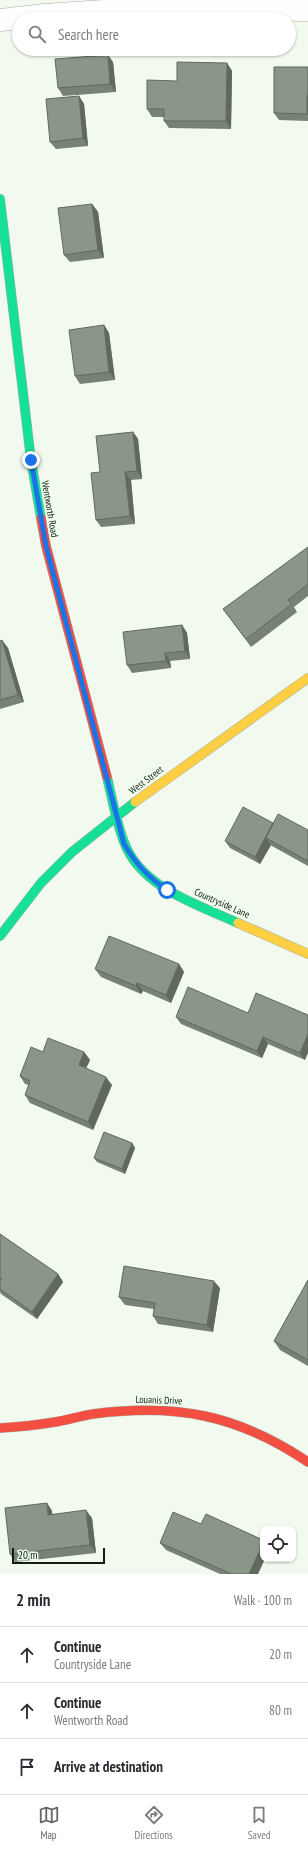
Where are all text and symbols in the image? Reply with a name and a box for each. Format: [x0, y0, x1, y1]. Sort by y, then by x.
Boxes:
search box [12, 12, 296, 56]
icon: search [26, 23, 48, 45]
text: Search here [58, 25, 119, 44]
route end [22, 451, 40, 469]
street label: Wentworth Road [39, 480, 61, 538]
street label: West Street [126, 763, 166, 797]
route start [158, 881, 176, 899]
street label: Countryside Lane [192, 885, 252, 921]
street label: Louanis Drive [135, 1393, 183, 1407]
map controls [260, 1526, 296, 1562]
button: locate [260, 1526, 296, 1562]
scale bar [12, 1546, 105, 1565]
text: 20 m [18, 1548, 37, 1562]
text: 2 min [16, 1589, 50, 1611]
text: Walk · 100 m [234, 1592, 292, 1609]
text: Continue [54, 1637, 101, 1656]
icon: ahead [16, 1644, 38, 1666]
text: 20 m [269, 1646, 292, 1663]
text: Countryside Lane [54, 1656, 131, 1673]
text: Continue [54, 1693, 101, 1712]
icon: ahead [16, 1700, 38, 1722]
text: 80 m [269, 1702, 292, 1719]
text: Wentworth Road [54, 1712, 128, 1729]
icon: arrive [16, 1756, 38, 1778]
text: Arrive at destination [54, 1757, 163, 1776]
tab: Map [38, 1804, 60, 1842]
tab: Directions [135, 1804, 173, 1842]
tab: Saved [248, 1804, 270, 1842]

